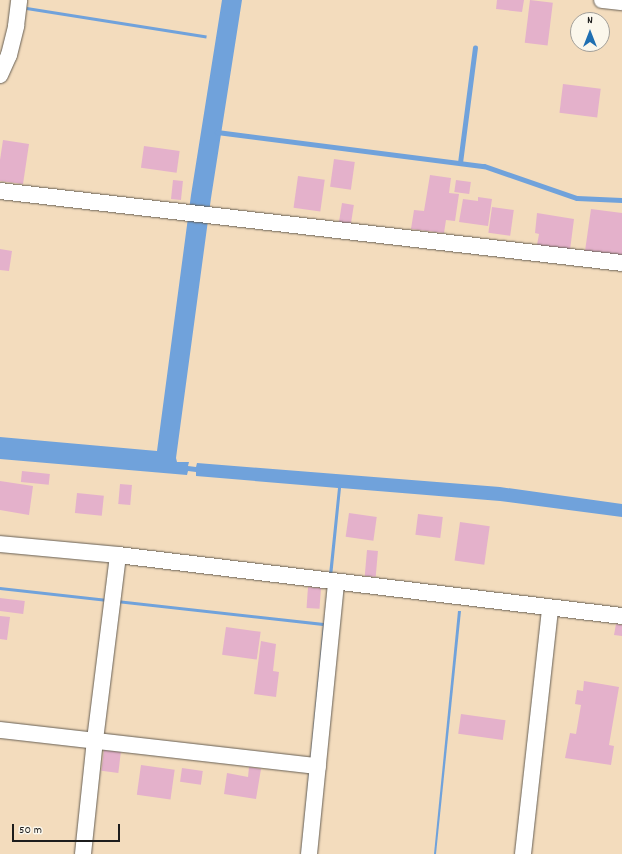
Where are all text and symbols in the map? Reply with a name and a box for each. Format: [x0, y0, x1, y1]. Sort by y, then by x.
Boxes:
north arrow [570, 12, 610, 52]
text: N [587, 13, 593, 29]
scale bar [14, 816, 122, 842]
text: 50 m [19, 822, 42, 839]

